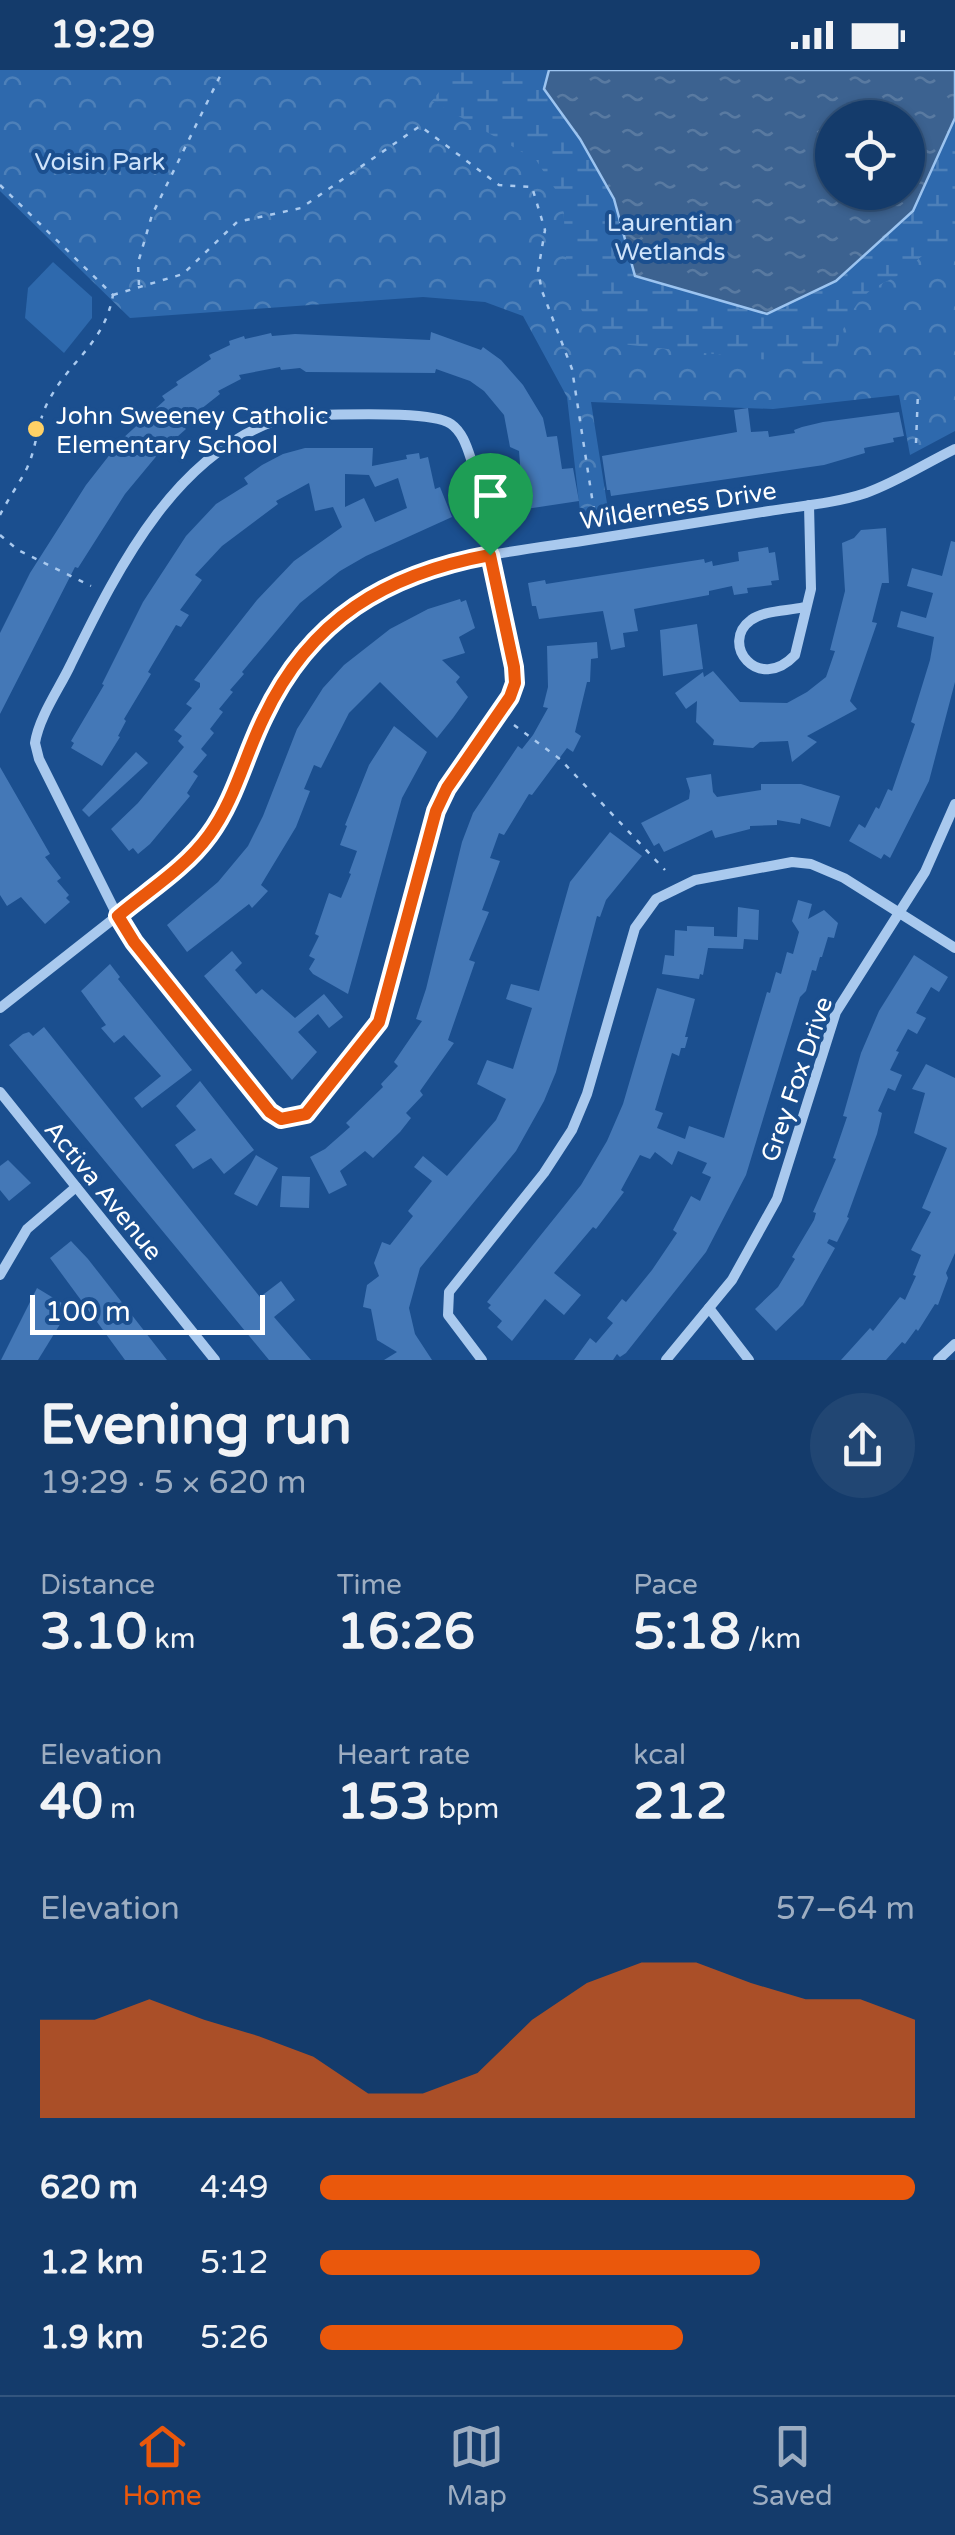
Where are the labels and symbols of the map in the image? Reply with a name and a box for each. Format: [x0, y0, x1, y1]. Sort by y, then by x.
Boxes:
park label: Voisin Park [35, 147, 165, 177]
park label: Laurentian Wetlands [607, 208, 733, 267]
place label: John Sweeney Catholic Elementary School [56, 401, 328, 460]
marker: John Sweeney Catholic Elementary School [25, 418, 47, 440]
pin [448, 453, 533, 556]
street label: Wilderness Drive [578, 476, 779, 536]
street label: Grey Fox Drive [755, 993, 839, 1166]
street label: Activa Avenue [38, 1115, 169, 1266]
scale bar [30, 1290, 265, 1334]

